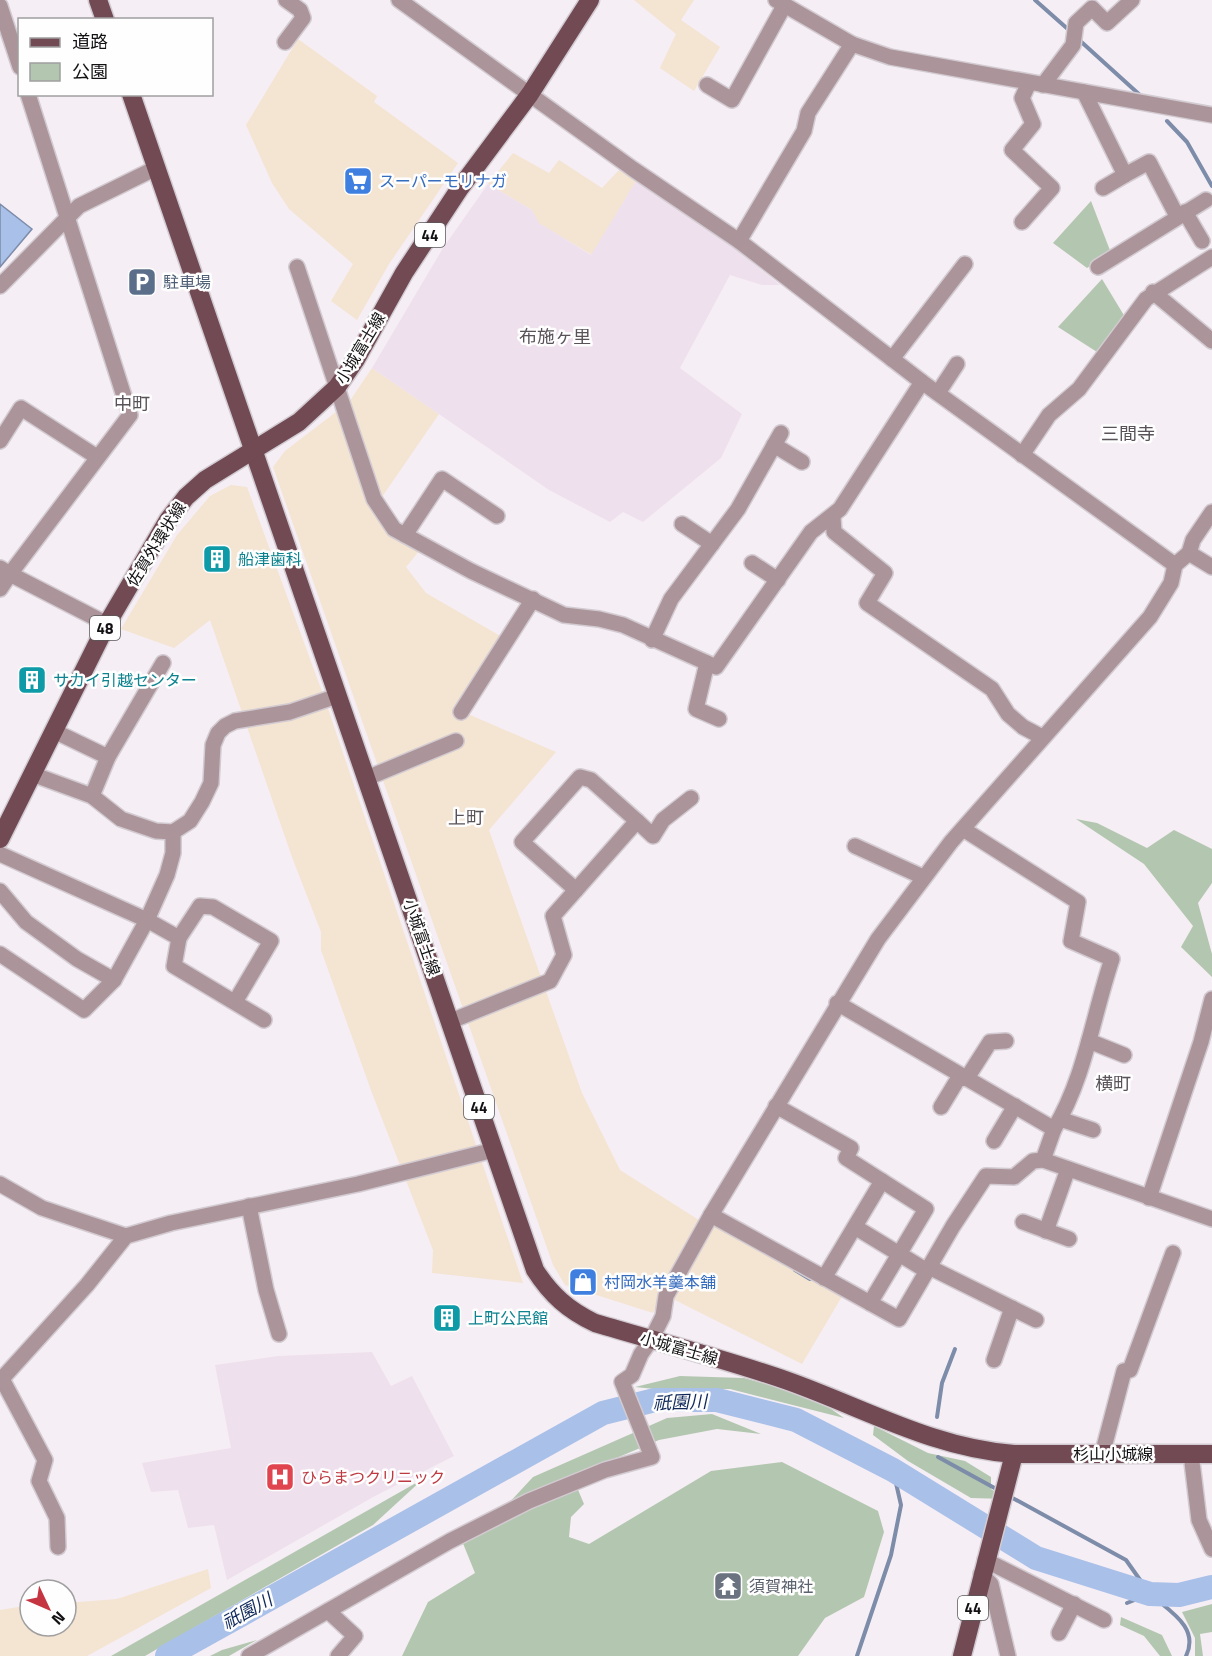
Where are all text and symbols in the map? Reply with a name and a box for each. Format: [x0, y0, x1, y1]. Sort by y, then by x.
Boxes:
legend [18, 18, 213, 96]
text: 道路 [72, 28, 108, 55]
text: 公園 [72, 58, 108, 85]
supermarket icon: スーパーモリナガ [342, 165, 374, 197]
place label: スーパーモリナガ [379, 169, 507, 193]
road number: 44 [415, 223, 445, 247]
parking icon: 駐車場 [126, 266, 158, 298]
place label: 駐車場 [163, 270, 211, 294]
street label: 小城富士線 [329, 308, 391, 388]
district label: 布施ヶ里 [519, 323, 591, 350]
district label: 中町 [114, 390, 150, 417]
district label: 三間寺 [1101, 420, 1155, 447]
street label: 佐賀外環状線 [120, 497, 192, 591]
building icon: 船津歯科 [201, 543, 233, 575]
place label: 船津歯科 [238, 547, 302, 571]
road number: 48 [90, 616, 120, 640]
building icon: サカイ引越センター [16, 664, 48, 696]
place label: サカイ引越センター [53, 668, 197, 692]
district label: 上町 [448, 804, 484, 831]
street label: 小城富士線 [398, 895, 446, 979]
district label: 横町 [1095, 1070, 1131, 1097]
road number: 44 [464, 1095, 494, 1119]
shop icon: 村岡水羊羹本舗 [567, 1266, 599, 1298]
place label: 村岡水羊羹本舗 [604, 1270, 716, 1294]
building icon: 上町公民館 [431, 1302, 463, 1334]
place label: 上町公民館 [468, 1306, 548, 1330]
street label: 小城富士線 [637, 1325, 721, 1371]
water label: 祇園川 [653, 1387, 709, 1416]
street label: 杉山小城線 [1073, 1442, 1153, 1466]
hospital icon: ひらまつクリニック [264, 1461, 296, 1493]
place label: ひらまつクリニック [301, 1465, 445, 1489]
temple icon: 須賀神社 [712, 1570, 744, 1602]
place label: 須賀神社 [749, 1574, 813, 1598]
north arrow [18, 1578, 78, 1638]
water label: 祇園川 [217, 1585, 279, 1636]
road number: 44 [958, 1596, 988, 1620]
text: N [46, 1606, 71, 1631]

